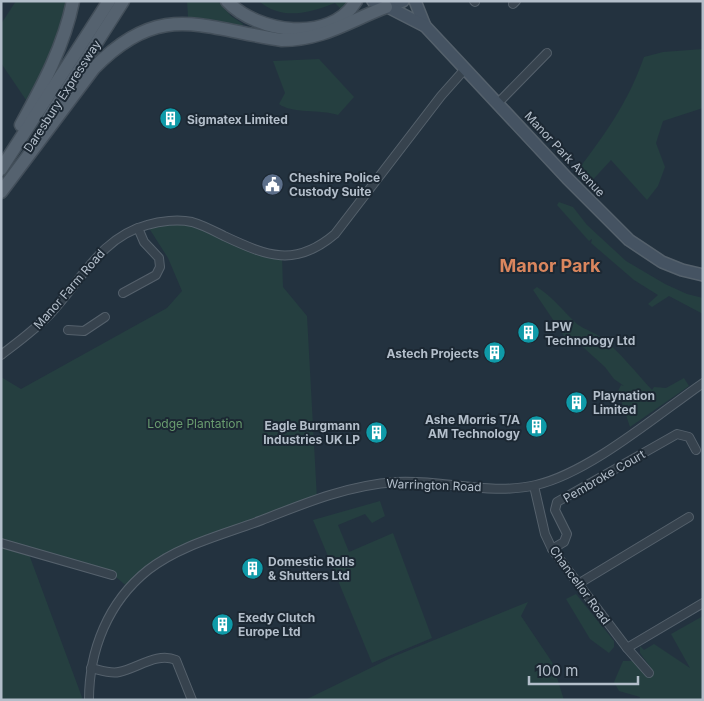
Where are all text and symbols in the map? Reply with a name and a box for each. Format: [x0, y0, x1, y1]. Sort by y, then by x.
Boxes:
street label: Daresbury Expressway [20, 37, 104, 155]
building icon: Sigmatex Limited [159, 107, 183, 131]
street label: Manor Park Avenue [522, 108, 608, 200]
place label: Sigmatex Limited [187, 112, 288, 127]
place label: Cheshire Police Custody Suite [289, 170, 380, 199]
public building icon: Cheshire Police Custody Suite [261, 172, 285, 196]
street label: Manor Farm Road [30, 246, 108, 332]
district label: Manor Park [500, 255, 601, 276]
place label: LPW Technology Ltd [545, 319, 635, 348]
building icon: LPW Technology Ltd [517, 321, 541, 345]
building icon: Astech Projects [483, 341, 507, 365]
place label: Astech Projects [386, 346, 479, 361]
place label: Playnation Limited [593, 388, 655, 417]
building icon: Playnation Limited [565, 390, 589, 414]
place label: Ashe Morris T/A AM Technology [425, 412, 521, 441]
building icon: Ashe Morris T/A AM Technology [524, 414, 548, 438]
park label: Lodge Plantation [147, 416, 243, 431]
place label: Eagle Burgmann Industries UK LP [263, 418, 360, 447]
building icon: Eagle Burgmann Industries UK LP [364, 420, 388, 444]
street label: Pembroke Court [560, 446, 648, 506]
street label: Warrington Road [386, 476, 482, 494]
street label: Chancellor Road [546, 543, 614, 627]
place label: Domestic Rolls & Shutters Ltd [268, 554, 355, 583]
building icon: Domestic Rolls & Shutters Ltd [240, 556, 264, 580]
place label: Exedy Clutch Europe Ltd [238, 610, 315, 639]
building icon: Exedy Clutch Europe Ltd [210, 612, 234, 636]
scale bar [529, 654, 638, 686]
text: 100 m [536, 661, 578, 680]

